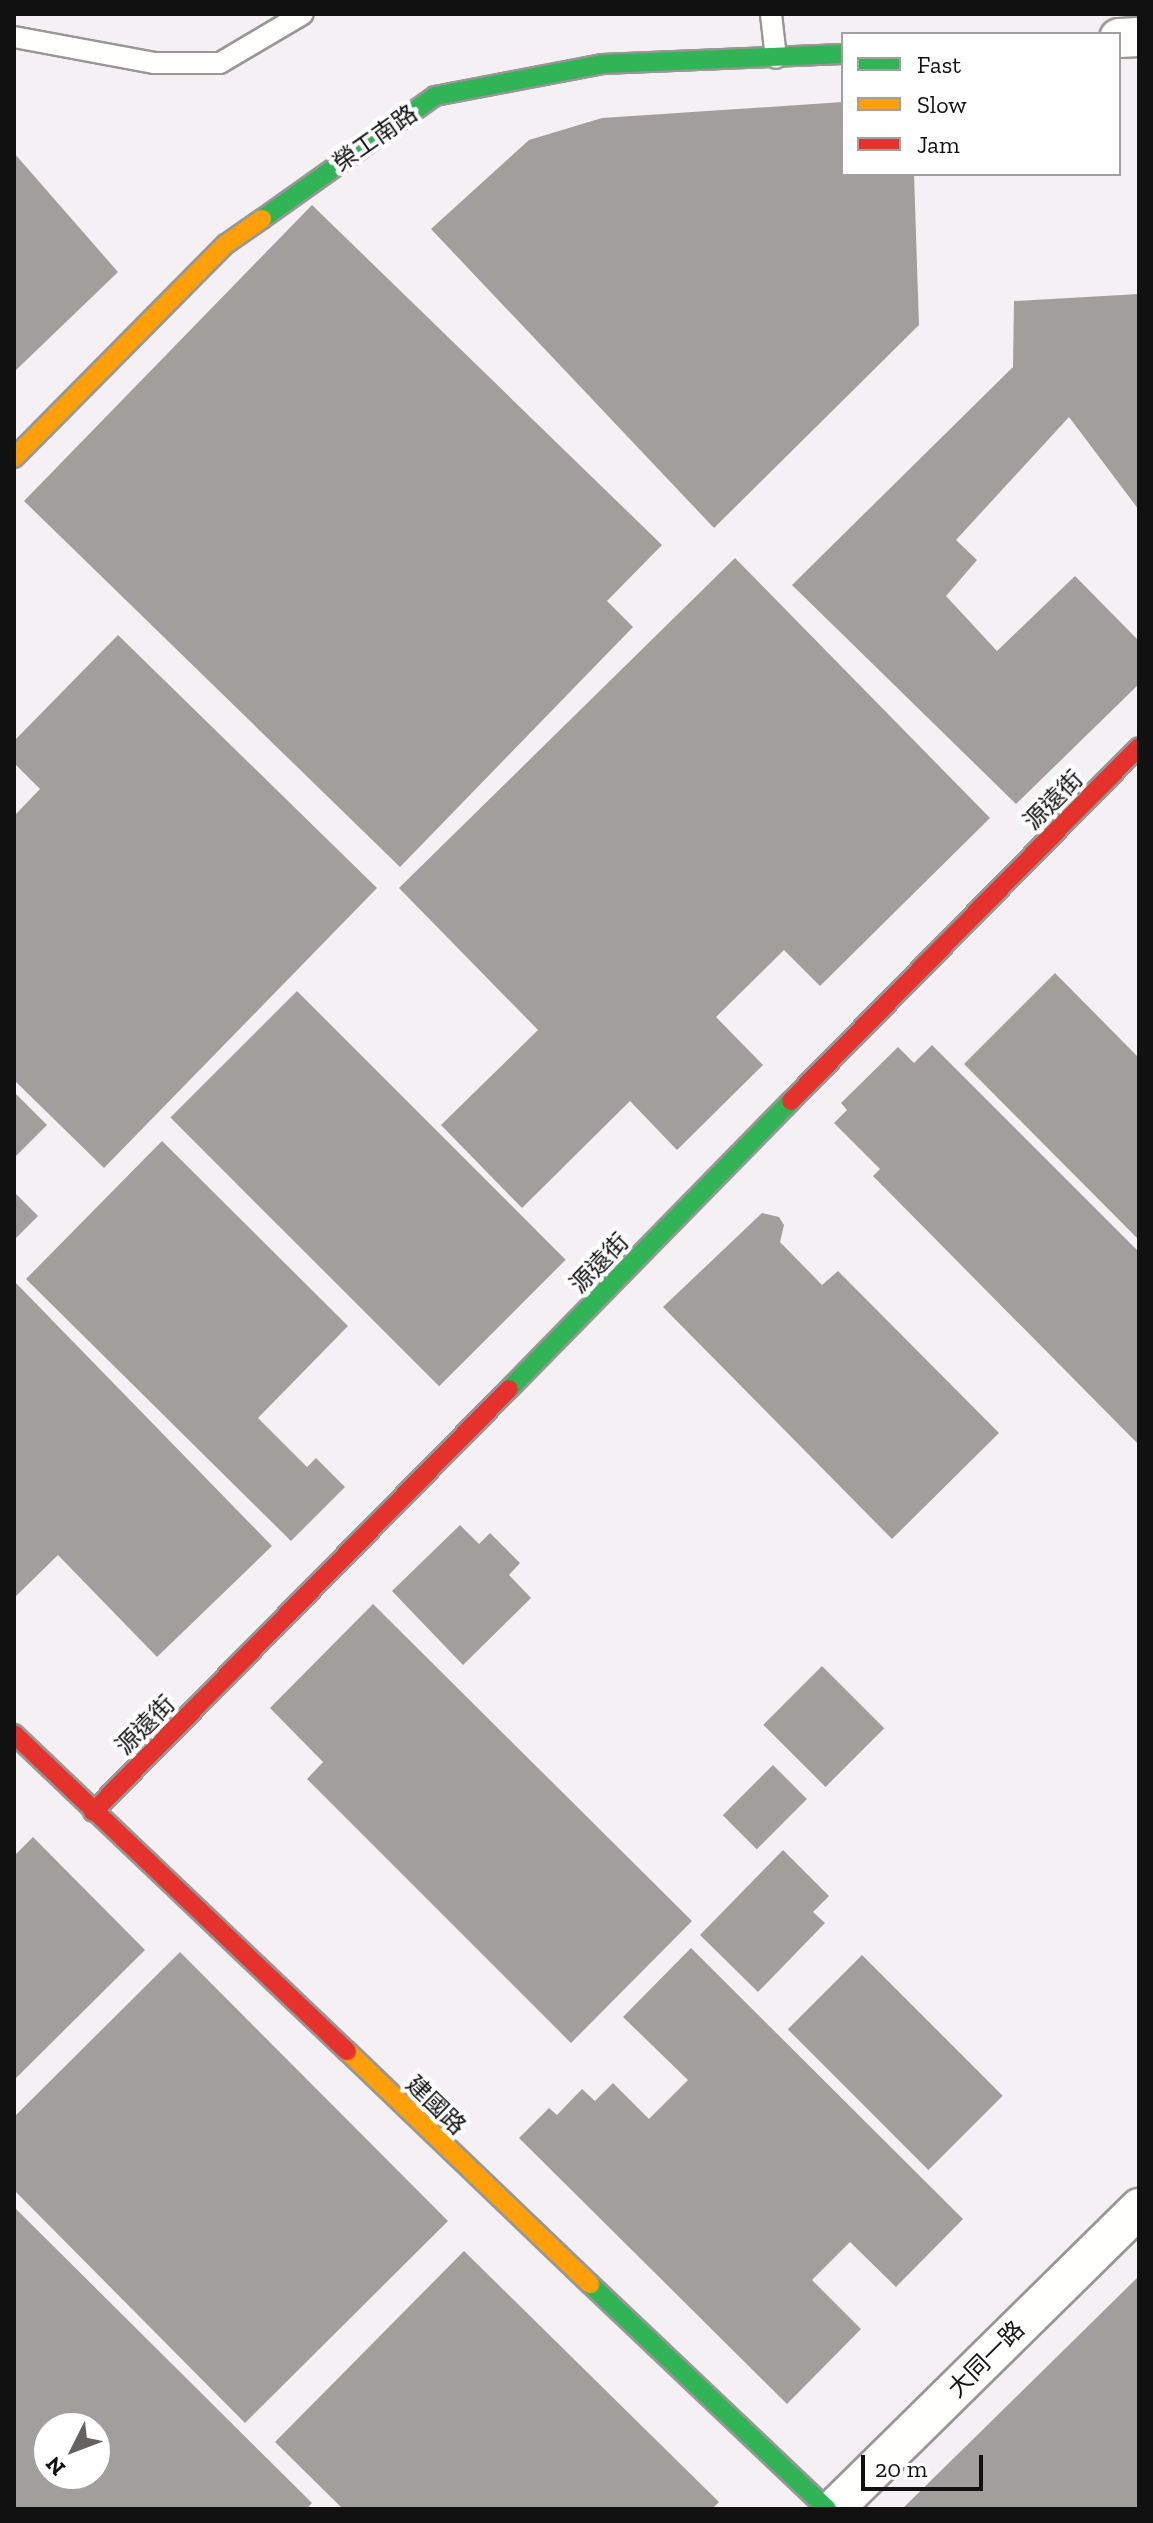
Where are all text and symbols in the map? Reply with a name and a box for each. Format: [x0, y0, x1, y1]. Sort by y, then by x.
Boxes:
legend [841, 32, 1121, 176]
text: Fast [917, 50, 961, 79]
text: Slow [917, 90, 967, 119]
street label: 榮工南路 [327, 99, 423, 177]
text: Jam [917, 130, 960, 159]
street label: 源遠街 [1017, 764, 1089, 836]
street label: 源遠街 [564, 1227, 634, 1299]
street label: 源遠街 [109, 1689, 181, 1761]
street label: 建國路 [400, 2070, 472, 2140]
street label: 大同一路 [942, 2315, 1030, 2403]
north arrow [32, 2411, 112, 2491]
scale bar [865, 2439, 987, 2489]
text: N [40, 2451, 71, 2481]
text: 20 m [875, 2454, 927, 2483]

